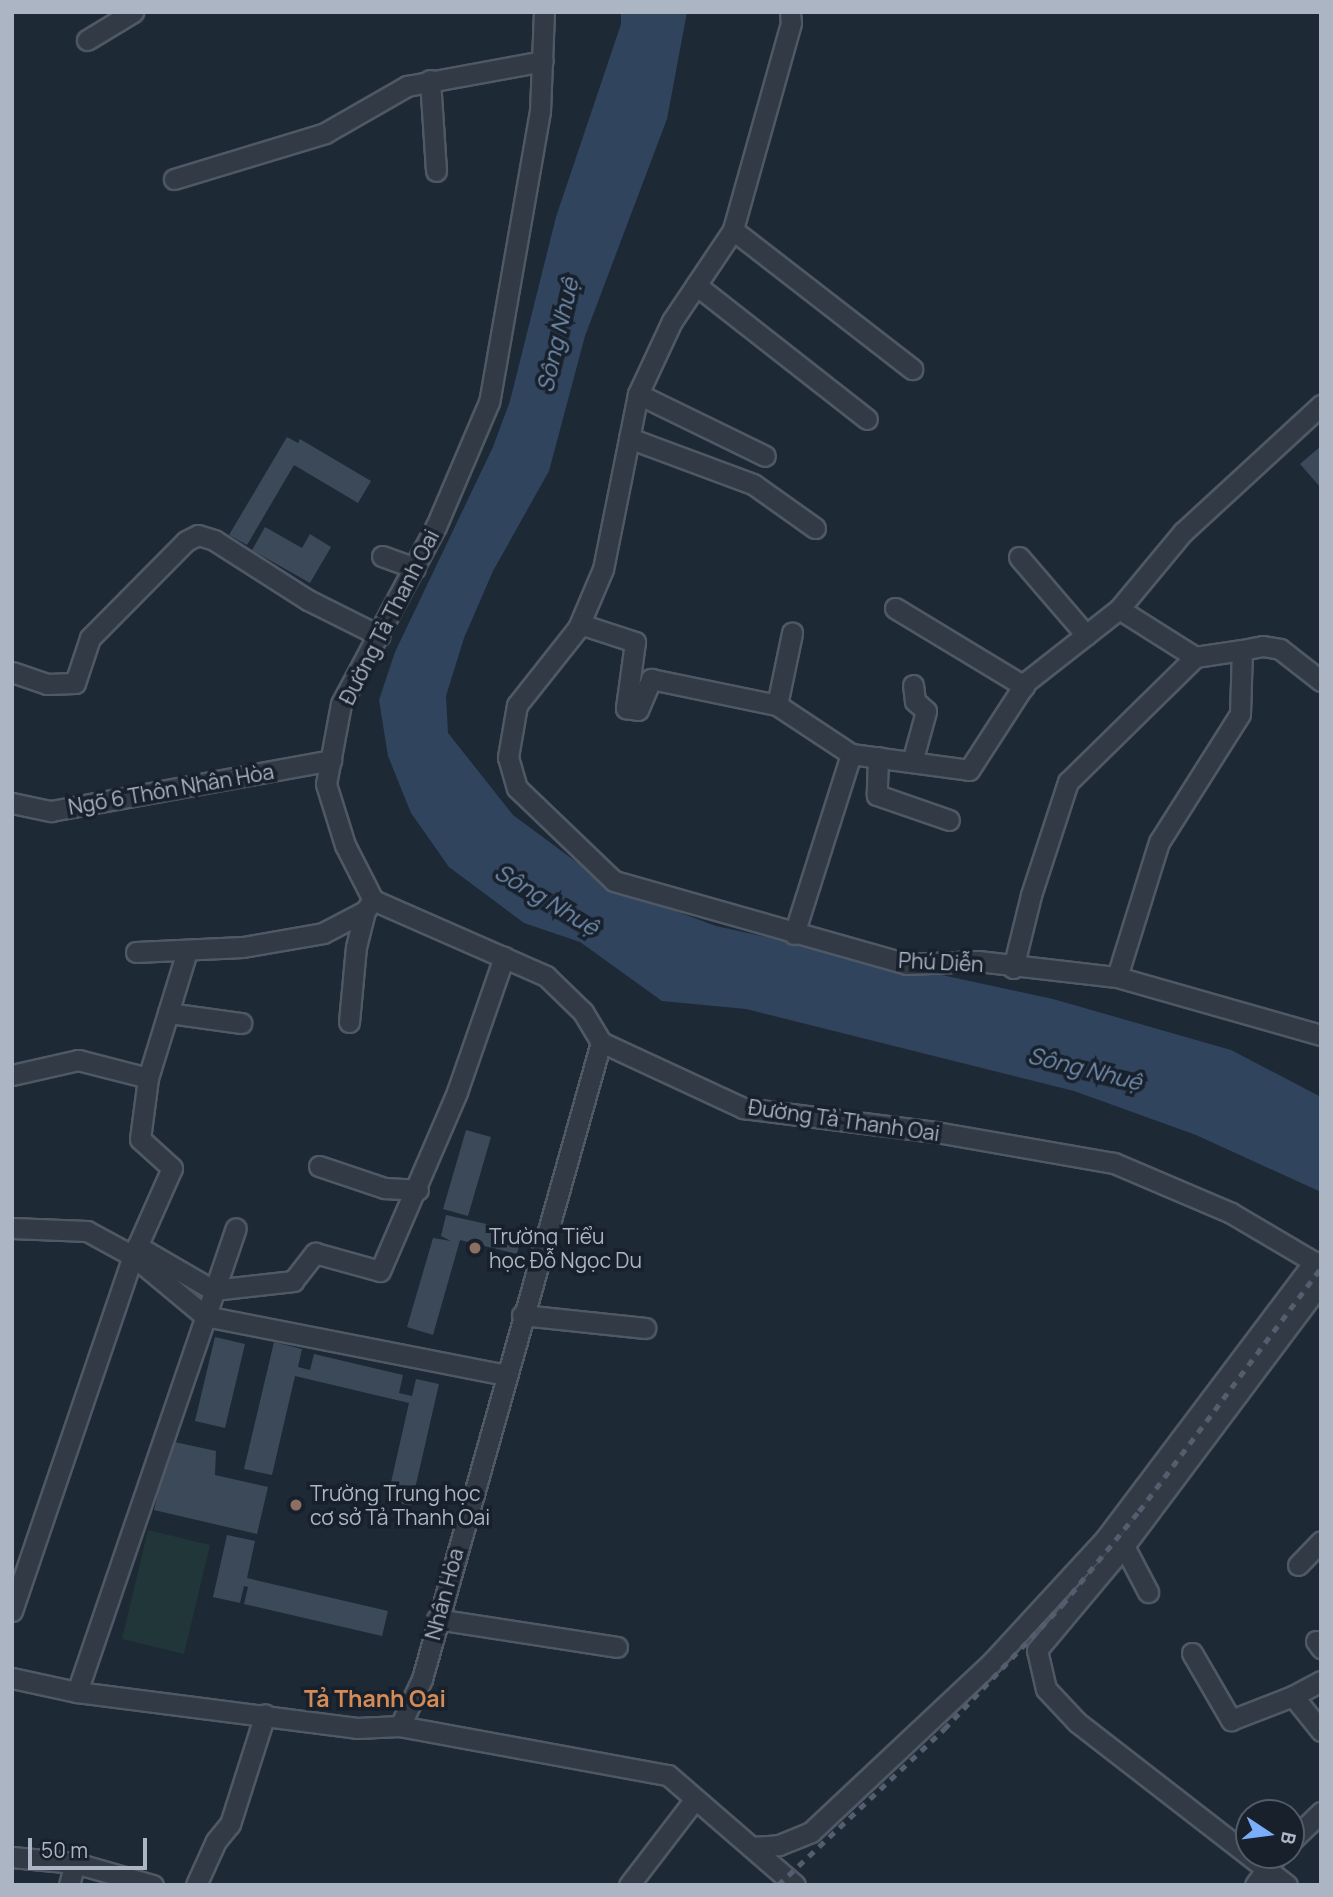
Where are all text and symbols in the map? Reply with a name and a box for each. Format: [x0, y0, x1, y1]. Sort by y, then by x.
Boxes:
water label: Sông Nhuệ [530, 275, 584, 395]
street label: Đường Tả Thanh Oai [334, 525, 444, 709]
street label: Ngõ 6 Thôn Nhân Hòa [66, 758, 276, 820]
water label: Sông Nhuệ [490, 857, 604, 941]
street label: Phú Diễn [898, 947, 984, 977]
water label: Sông Nhuệ [1025, 1041, 1145, 1095]
street label: Đường Tả Thanh Oai [747, 1094, 941, 1146]
place label: Trường Tiểu học Đỗ Ngọc Du [489, 1223, 642, 1273]
marker: Trường Tiểu học Đỗ Ngọc Du [467, 1240, 483, 1256]
place label: Trường Trung học cơ sở Tả Thanh Oai [310, 1480, 490, 1530]
marker: Trường Trung học cơ sở Tả Thanh Oai [288, 1497, 304, 1513]
street label: Nhân Hòa [420, 1546, 468, 1642]
district label: Tả Thanh Oai [304, 1684, 446, 1712]
north arrow [1235, 1799, 1305, 1869]
scale bar [32, 1824, 150, 1868]
text: B [1274, 1830, 1303, 1847]
text: 50 m [41, 1836, 88, 1864]

